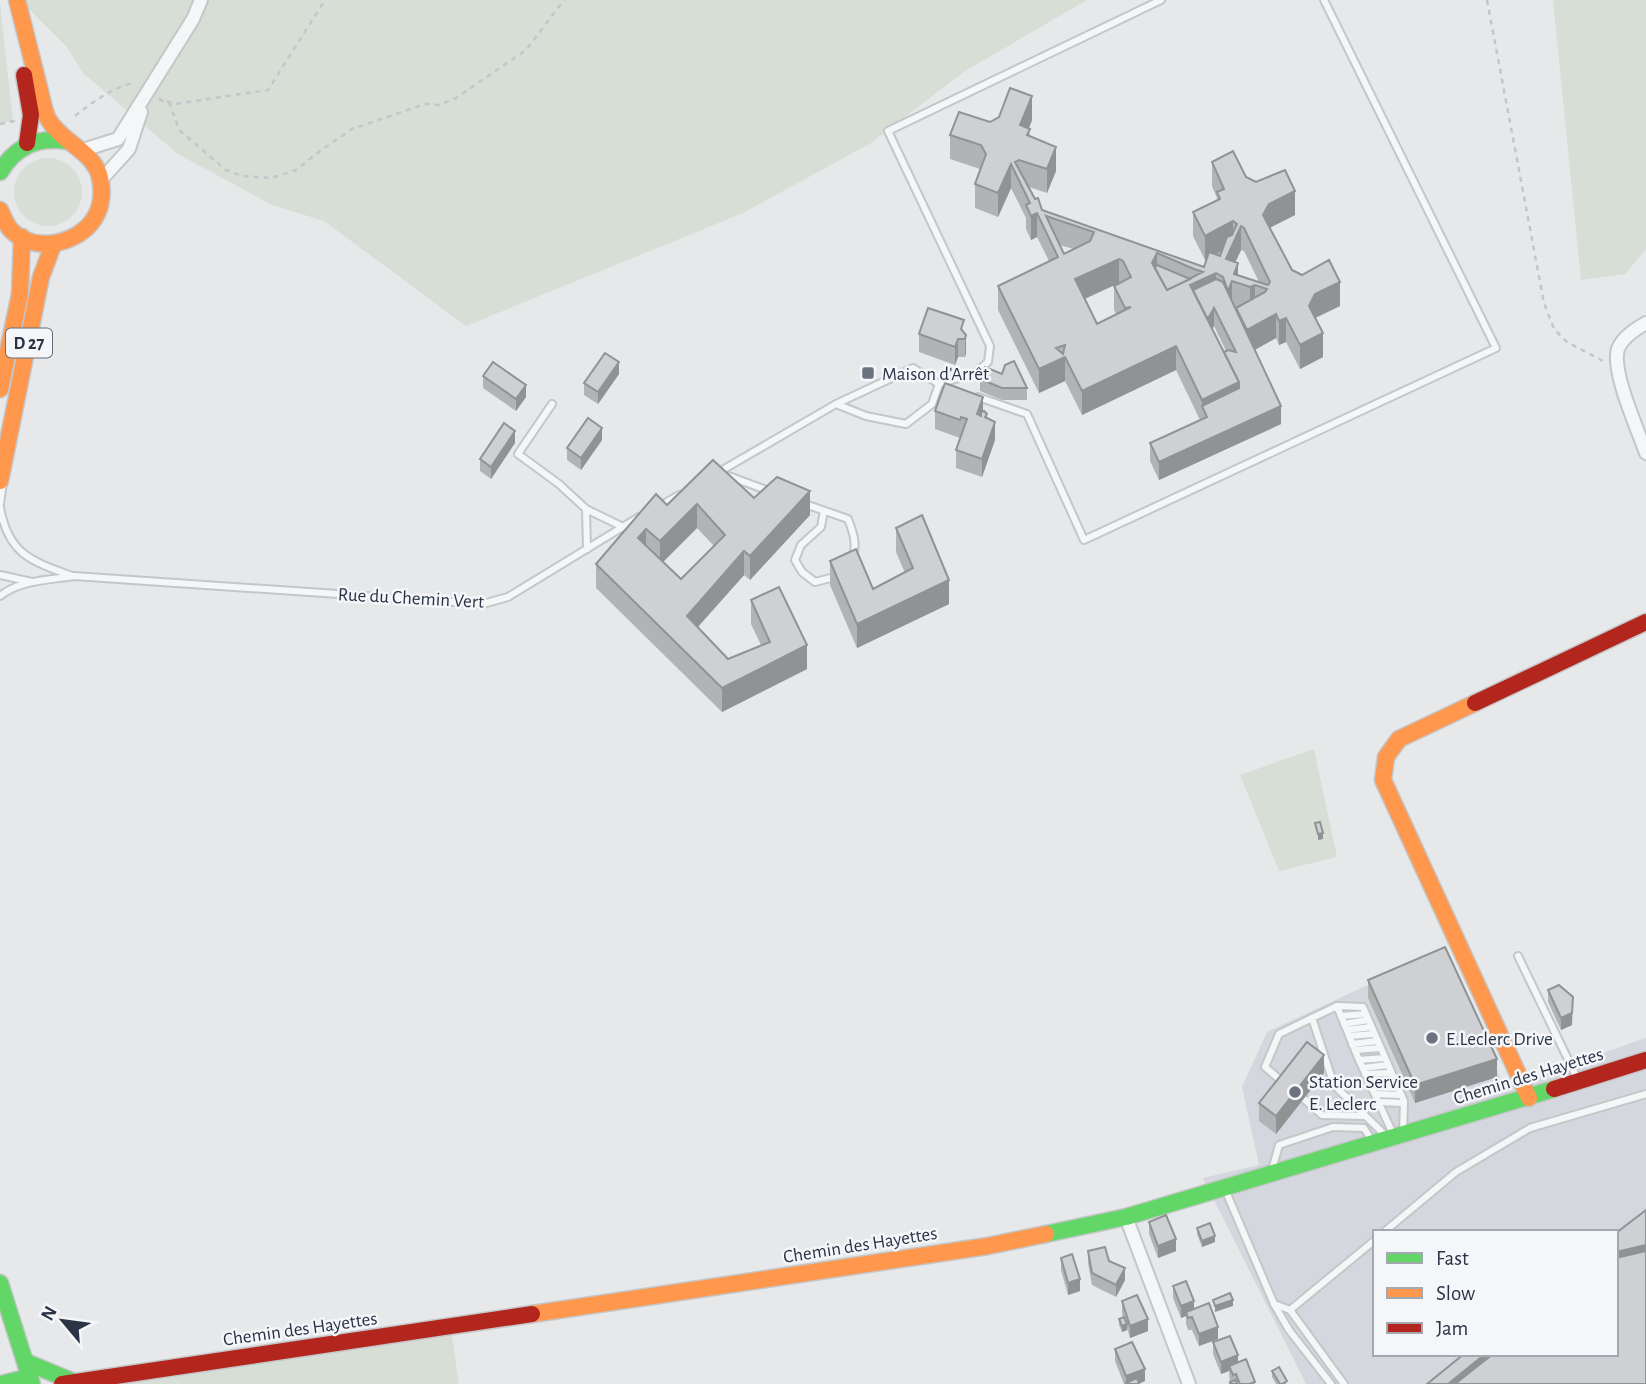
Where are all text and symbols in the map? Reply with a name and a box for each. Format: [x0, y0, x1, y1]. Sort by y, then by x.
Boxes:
road number: D 27 [6, 328, 52, 358]
marker: Maison d'Arrêt [860, 365, 876, 381]
place label: Maison d'Arrêt [882, 365, 989, 384]
street label: Rue du Chemin Vert [337, 585, 485, 612]
marker: E.Leclerc Drive [1424, 1030, 1440, 1046]
place label: E.Leclerc Drive [1446, 1030, 1553, 1049]
street label: Chemin des Hayettes [1451, 1045, 1606, 1108]
place label: Station Service E. Leclerc [1309, 1073, 1418, 1114]
marker: Station Service E. Leclerc [1287, 1084, 1303, 1100]
street label: Chemin des Hayettes [782, 1224, 938, 1267]
legend [1373, 1230, 1618, 1356]
text: Fast [1436, 1248, 1469, 1269]
text: Slow [1436, 1283, 1475, 1304]
north arrow [28, 1286, 98, 1356]
text: N [38, 1303, 61, 1324]
street label: Chemin des Hayettes [222, 1309, 378, 1350]
text: Jam [1436, 1318, 1468, 1339]

